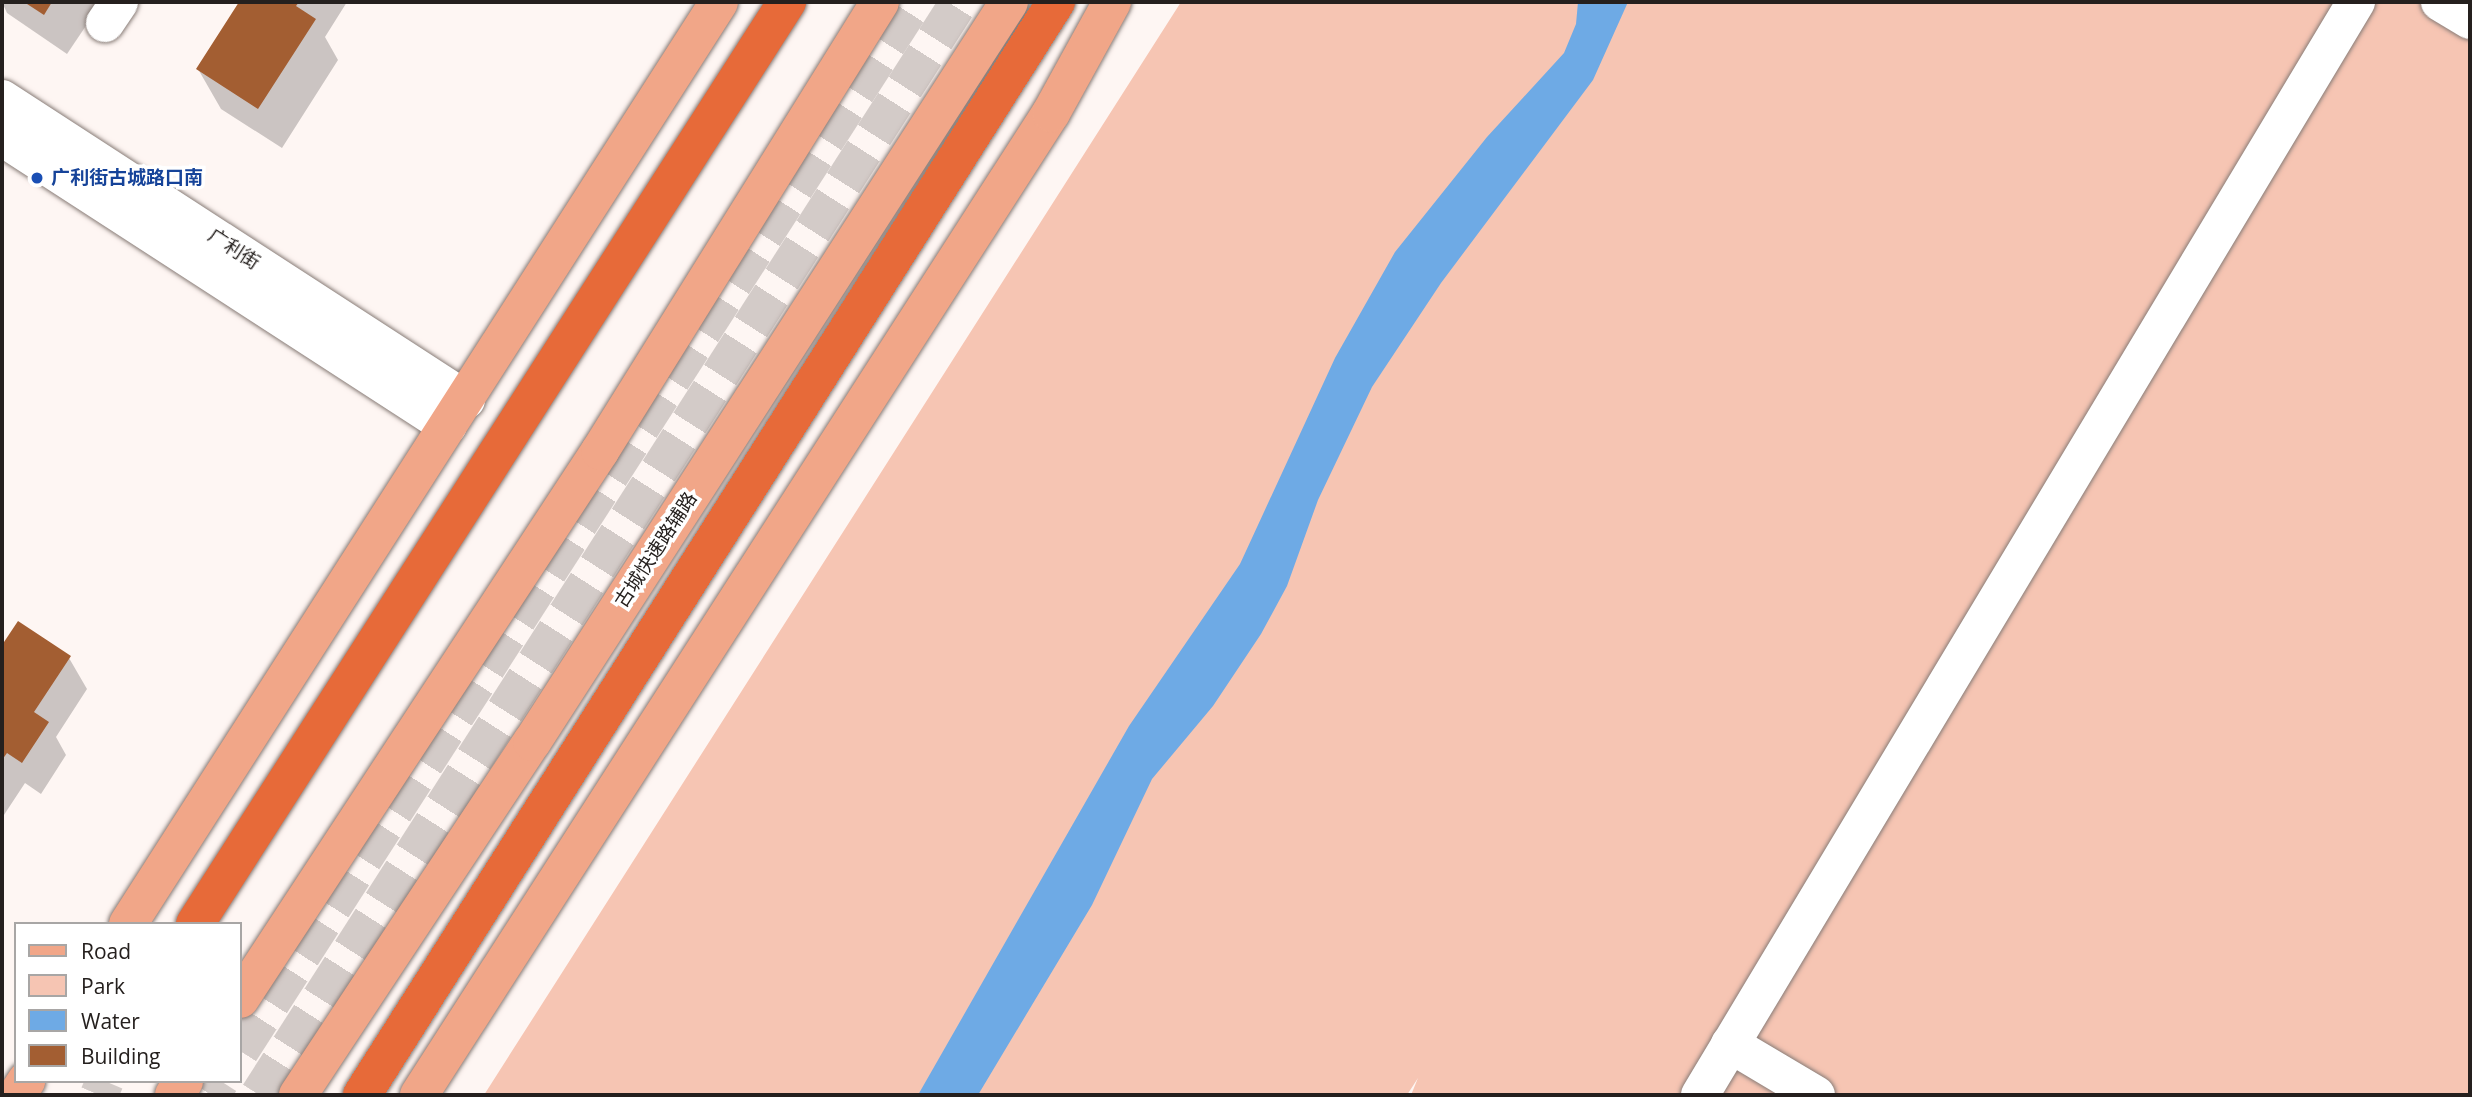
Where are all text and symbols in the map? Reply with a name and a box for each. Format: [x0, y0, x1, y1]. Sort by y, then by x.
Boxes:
place label: 广利街古城路口南 [51, 167, 203, 189]
marker: 广利街古城路口南 [29, 170, 45, 186]
street label: 广利街 [204, 224, 264, 274]
street label: 古城快速路辅路 [610, 488, 702, 612]
legend [14, 922, 242, 1083]
text: Road [81, 937, 131, 965]
text: Park [81, 972, 125, 1000]
text: Water [81, 1007, 140, 1035]
text: Building [81, 1042, 160, 1070]

